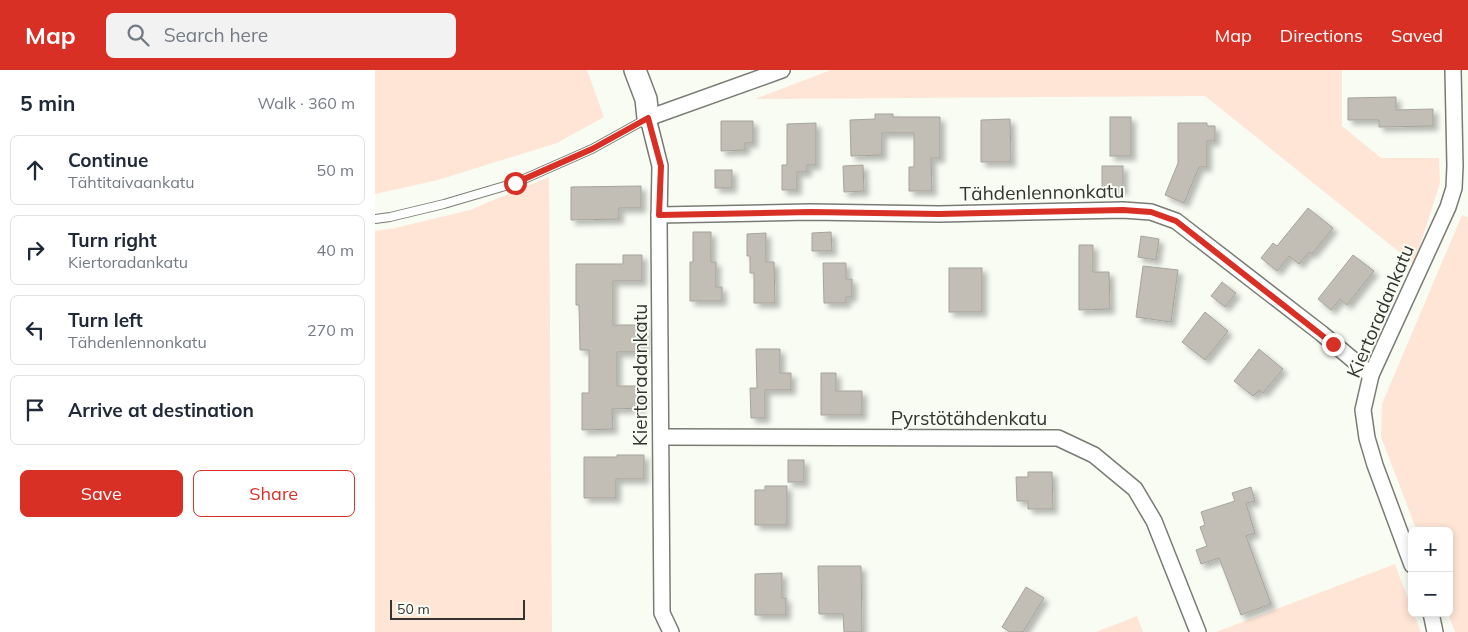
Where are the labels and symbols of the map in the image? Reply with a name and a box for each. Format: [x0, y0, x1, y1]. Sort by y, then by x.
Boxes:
route start [504, 172, 527, 195]
street label: Tähdenlennonkatu [959, 179, 1125, 205]
street label: Kiertoradankatu [1341, 241, 1419, 381]
street label: Kiertoradankatu [628, 304, 652, 446]
route end [1322, 333, 1345, 356]
street label: Pyrstötähdenkatu [891, 406, 1047, 430]
scale bar [390, 597, 525, 620]

